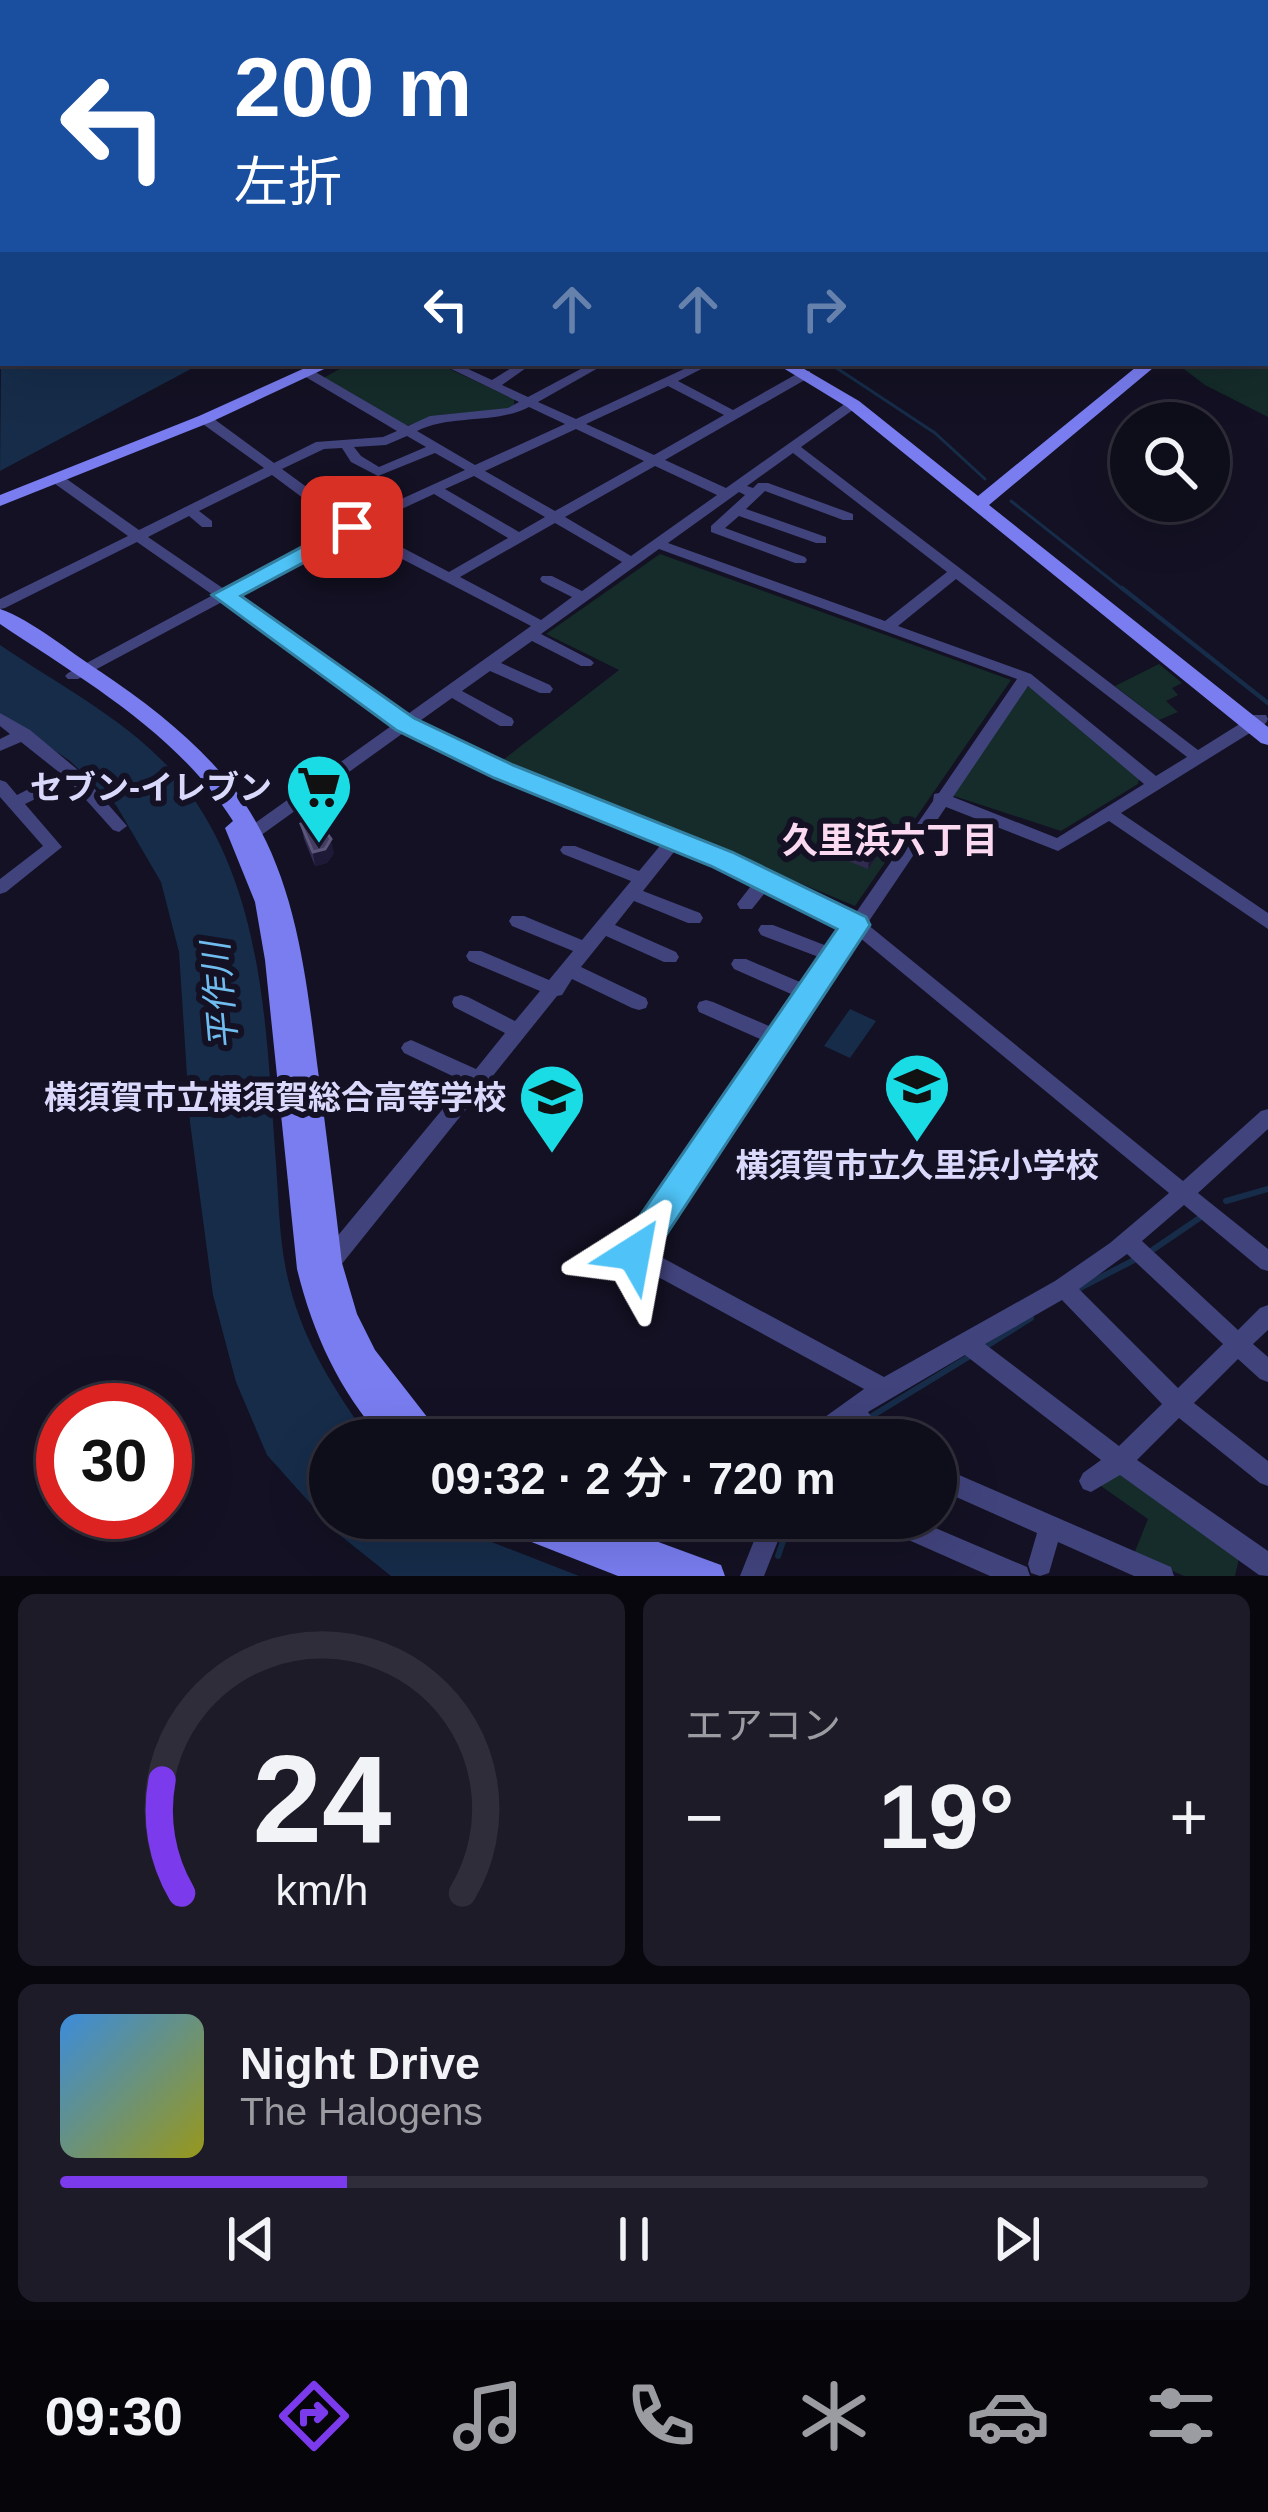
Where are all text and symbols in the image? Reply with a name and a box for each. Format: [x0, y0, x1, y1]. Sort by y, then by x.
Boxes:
text: 200 m [234, 40, 472, 134]
icon: left [36, 48, 192, 204]
text: 左折 [234, 152, 342, 212]
icon: left [413, 276, 479, 342]
icon: ahead [539, 276, 605, 342]
icon: ahead [665, 276, 731, 342]
icon: right [791, 276, 857, 342]
map controls [1110, 402, 1230, 522]
button: search [1110, 402, 1230, 522]
pin [301, 476, 403, 578]
icon: arrive [319, 494, 385, 560]
supermarket icon: セブン-イレブン [284, 752, 354, 846]
place label: セブン-イレブン [30, 769, 272, 806]
district label: 久里浜六丁目 [782, 820, 998, 861]
water label: 平作川 [194, 936, 245, 1052]
school or university icon: 横須賀市立久里浜小学校 [882, 1051, 952, 1145]
school or university icon: 横須賀市立横須賀総合高等学校 [517, 1062, 587, 1156]
place label: 横須賀市立横須賀総合高等学校 [44, 1079, 506, 1116]
place label: 横須賀市立久里浜小学校 [736, 1147, 1099, 1184]
position arrow [571, 1190, 697, 1316]
speed limit sign: 30 [36, 1383, 192, 1539]
text: 09:32 · 2 分 · 720 m [430, 1453, 836, 1504]
text: エアコン [685, 1704, 841, 1747]
text: 24 [252, 1729, 391, 1868]
text: 19° [878, 1767, 1015, 1867]
text: − [685, 1780, 724, 1854]
text: + [1169, 1780, 1208, 1854]
text: km/h [275, 1866, 368, 1914]
text: Night Drive [240, 2038, 480, 2089]
text: The Halogens [240, 2090, 483, 2133]
icon: previous [218, 2206, 284, 2272]
icon: pause [601, 2206, 667, 2272]
icon: next [984, 2206, 1050, 2272]
icon: directions [272, 2374, 356, 2458]
icon: music [446, 2374, 530, 2458]
icon: phone [619, 2374, 703, 2458]
icon: climate [792, 2374, 876, 2458]
icon: car [966, 2374, 1050, 2458]
icon: filters [1139, 2374, 1223, 2458]
text: 09:30 [45, 2386, 183, 2446]

